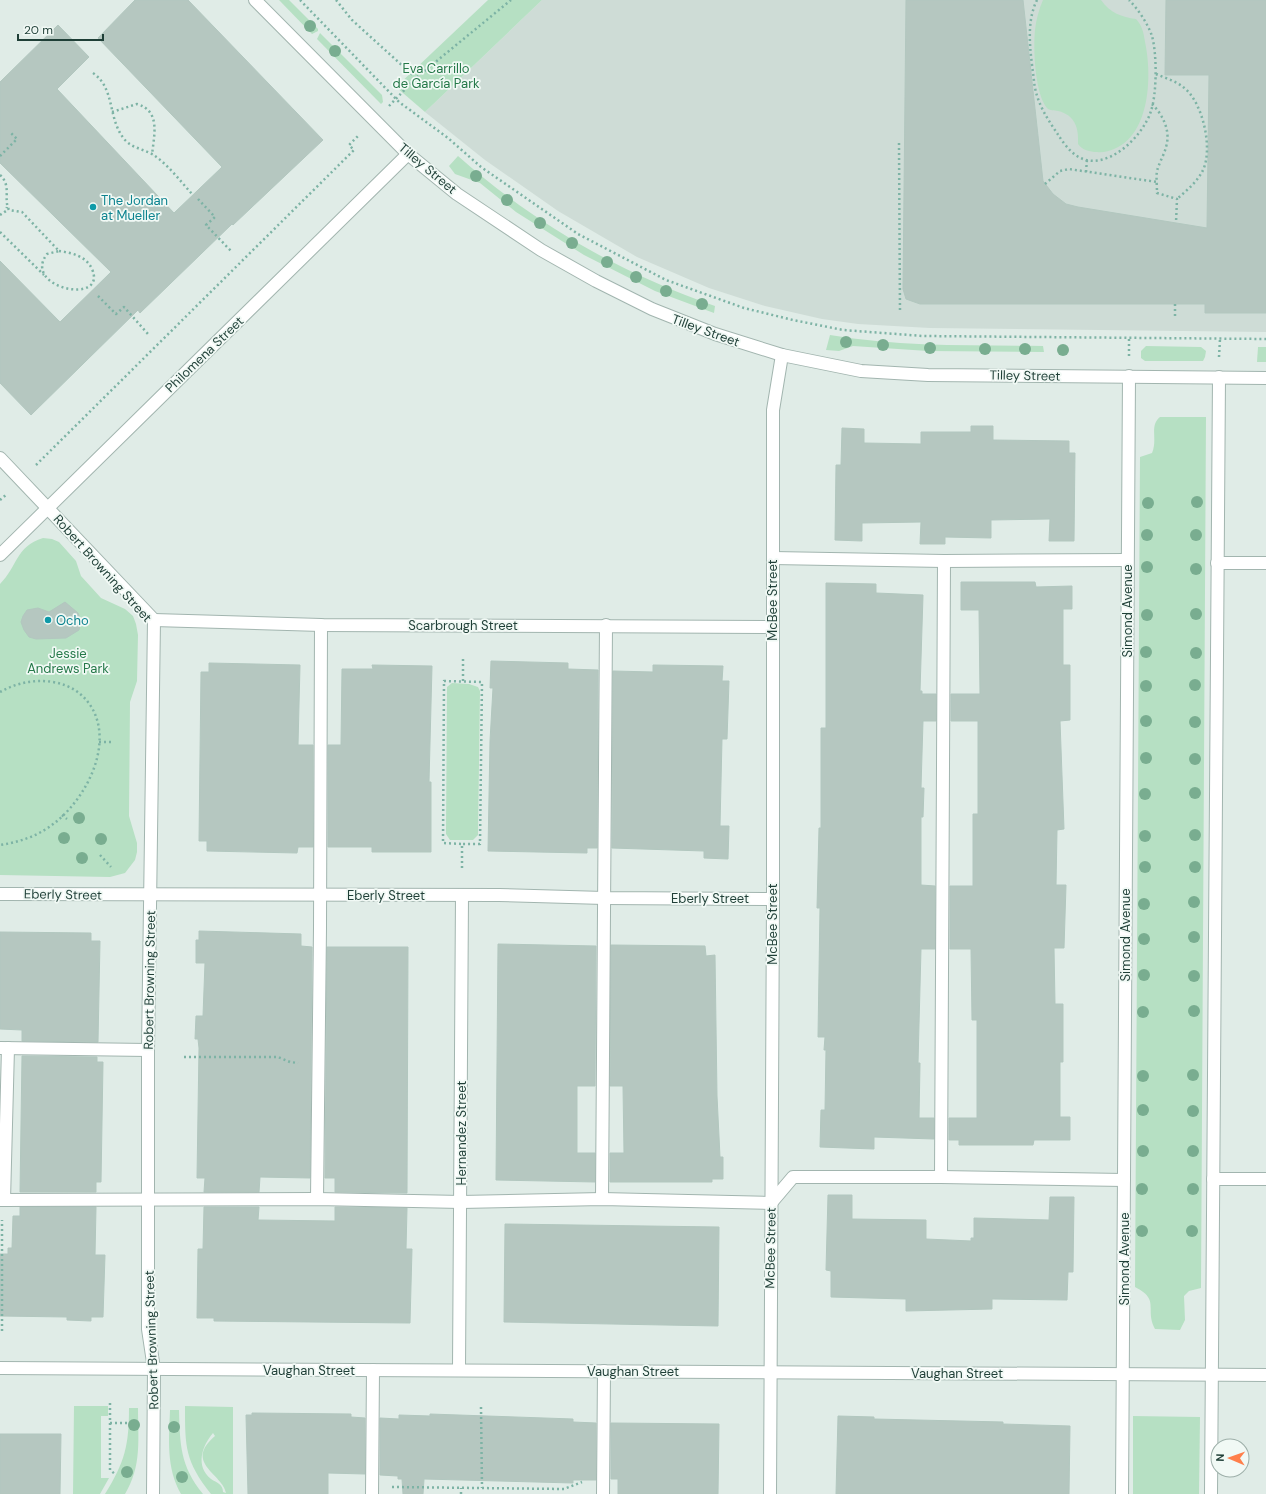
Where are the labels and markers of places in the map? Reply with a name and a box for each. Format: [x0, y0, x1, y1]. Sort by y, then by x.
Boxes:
place label: The Jordan at Mueller [101, 192, 168, 224]
marker: The Jordan at Mueller [88, 202, 98, 212]
place label: Ocho [56, 612, 89, 629]
marker: Ocho [43, 615, 53, 625]

